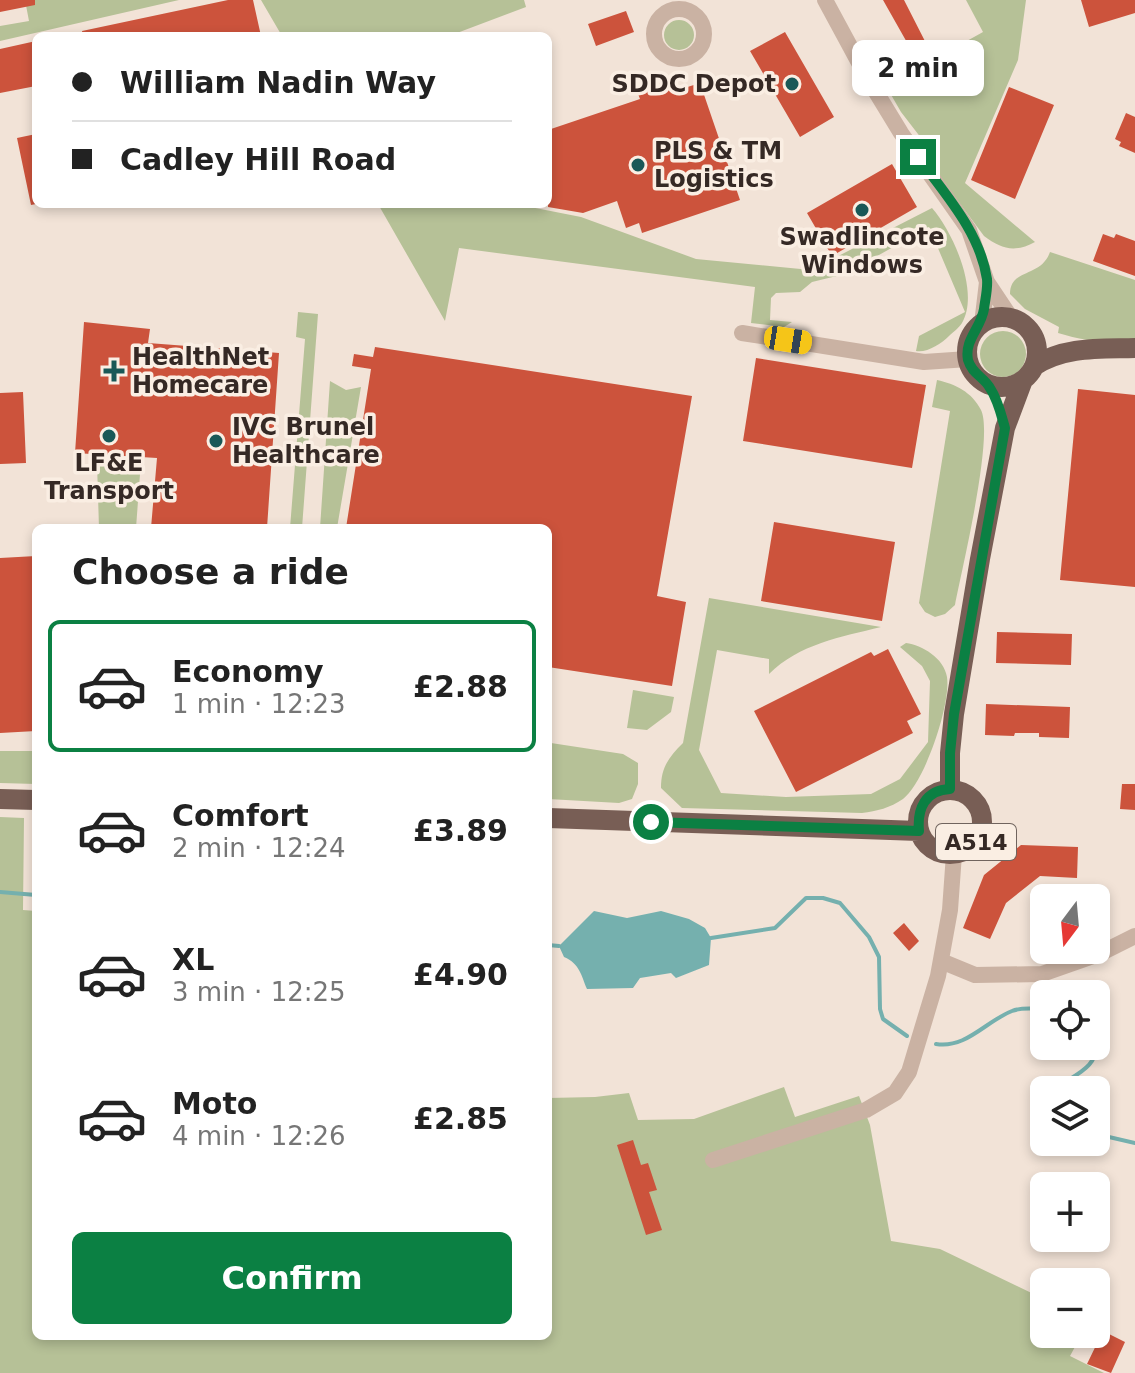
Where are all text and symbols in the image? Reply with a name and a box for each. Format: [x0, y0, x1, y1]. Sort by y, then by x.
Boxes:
callout: 2 min [852, 41, 984, 97]
text: 2 min [877, 53, 959, 83]
text: William Nadin Way [120, 65, 436, 100]
place label: SDDC Depot [612, 70, 776, 98]
marker: SDDC Depot [783, 75, 801, 93]
place label: PLS & TM Logistics [654, 137, 782, 193]
route end [900, 139, 936, 175]
text: Cadley Hill Road [120, 142, 396, 177]
marker: PLS & TM Logistics [629, 156, 647, 174]
marker: Swadlincote Windows [853, 201, 871, 219]
place label: Swadlincote Windows [780, 223, 944, 279]
car [762, 324, 814, 356]
place label: HealthNet Homecare [132, 343, 269, 399]
marker: HealthNet Homecare [103, 360, 125, 382]
place label: IVC Brunel Healthcare [232, 413, 380, 469]
marker: LF&E Transport [100, 427, 118, 445]
marker: IVC Brunel Healthcare [207, 432, 225, 450]
place label: LF&E Transport [44, 449, 174, 505]
text: Choose a ride [72, 551, 349, 592]
icon: car [76, 650, 148, 722]
text: Economy [172, 654, 324, 689]
text: £2.88 [413, 669, 508, 704]
text: 1 min · 12:23 [172, 689, 346, 719]
icon: car [76, 794, 148, 866]
text: Comfort [172, 798, 309, 833]
route start [633, 804, 669, 840]
text: £3.89 [413, 813, 508, 848]
road number: A514 [936, 824, 1016, 860]
text: 2 min · 12:24 [172, 833, 346, 863]
north arrow [1030, 884, 1110, 964]
map controls [1030, 884, 1110, 1348]
icon: car [76, 938, 148, 1010]
text: XL [172, 942, 214, 977]
text: £4.90 [413, 957, 508, 992]
text: 3 min · 12:25 [172, 977, 346, 1007]
button: locate [1030, 980, 1110, 1060]
button: layers [1030, 1076, 1110, 1156]
icon: car [76, 1082, 148, 1154]
text: Moto [172, 1086, 257, 1121]
text: £2.85 [413, 1101, 508, 1136]
text: 4 min · 12:26 [172, 1121, 346, 1151]
button: + [1030, 1172, 1110, 1252]
button: Confirm [72, 1232, 512, 1324]
button: − [1030, 1268, 1110, 1348]

